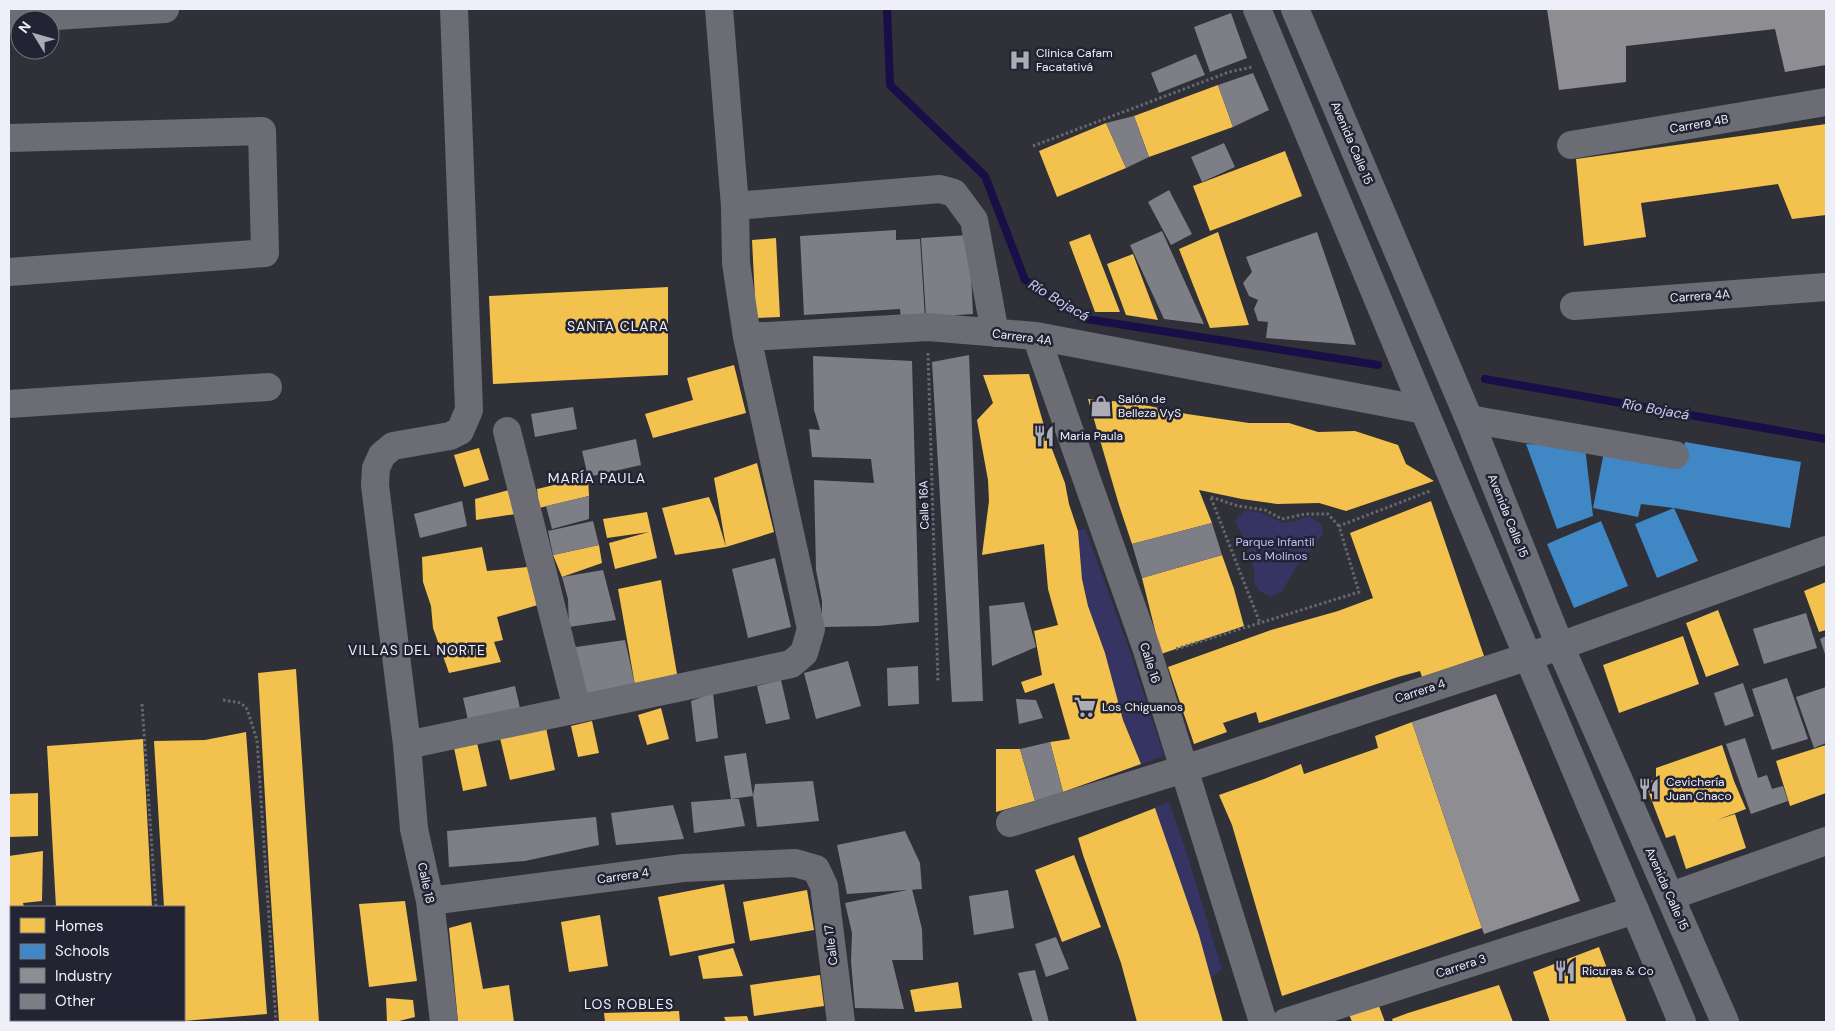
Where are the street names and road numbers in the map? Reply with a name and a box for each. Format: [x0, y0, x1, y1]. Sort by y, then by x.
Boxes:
street label: Avenida Calle 15 [1327, 99, 1377, 187]
street label: Carrera 4B [1668, 111, 1730, 137]
street label: Carrera 4A [1670, 286, 1731, 306]
street label: Carrera 4A [991, 325, 1053, 349]
street label: Avenida Calle 15 [1484, 472, 1532, 560]
street label: Calle 16A [915, 480, 933, 530]
street label: Calle 16 [1136, 641, 1164, 685]
street label: Carrera 4 [1393, 675, 1447, 707]
street label: Avenida Calle 15 [1642, 845, 1692, 933]
street label: Calle 18 [414, 861, 438, 905]
street label: Carrera 4 [596, 864, 650, 888]
street label: Calle 17 [821, 924, 841, 966]
street label: Carrera 3 [1434, 950, 1488, 982]

